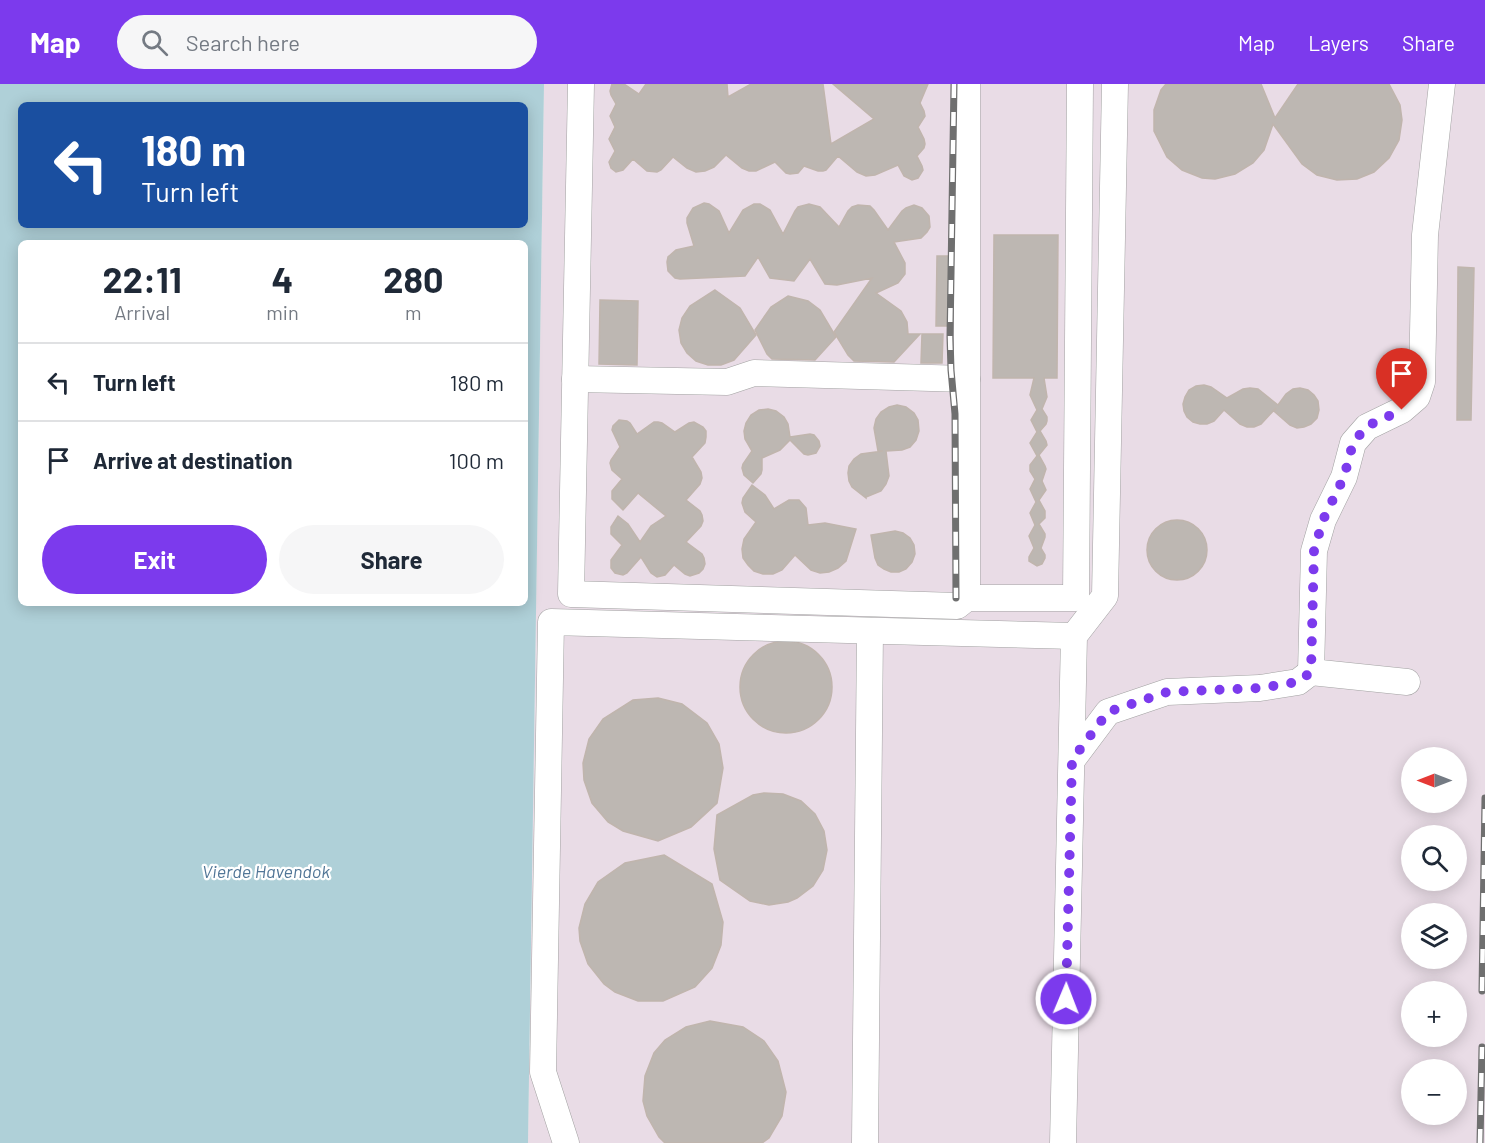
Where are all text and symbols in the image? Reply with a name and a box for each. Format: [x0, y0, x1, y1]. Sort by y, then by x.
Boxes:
search box [117, 15, 537, 69]
text: Map [30, 25, 81, 59]
icon: search [138, 26, 171, 59]
text: Search here [186, 29, 300, 55]
text: Map [1238, 30, 1275, 55]
text: Layers [1308, 30, 1369, 55]
text: Share [1402, 30, 1455, 55]
text: 180 m [141, 124, 246, 174]
icon: left [42, 126, 120, 204]
text: Turn left [141, 175, 239, 207]
text: 22:11 [103, 257, 182, 300]
text: 4 [272, 257, 293, 300]
text: 280 [383, 257, 443, 300]
text: Arrival [114, 300, 170, 324]
text: min [266, 300, 299, 324]
text: m [405, 300, 422, 324]
pin [1376, 348, 1427, 410]
icon: arrive [1385, 357, 1418, 390]
icon: left [42, 366, 75, 399]
text: Turn left [93, 369, 176, 395]
text: 180 m [450, 369, 504, 395]
icon: arrive [42, 444, 75, 477]
text: Arrive at destination [93, 447, 292, 473]
text: 100 m [449, 447, 504, 473]
button: Exit [42, 525, 267, 594]
button: Share [279, 525, 504, 594]
north arrow [1401, 747, 1467, 813]
map controls [1401, 747, 1467, 1125]
button: search [1401, 825, 1467, 891]
water label: Vierde Havendok [202, 860, 330, 882]
button: layers [1401, 903, 1467, 969]
position arrow [1034, 967, 1098, 1031]
button: + [1401, 981, 1467, 1047]
button: − [1401, 1059, 1467, 1125]

